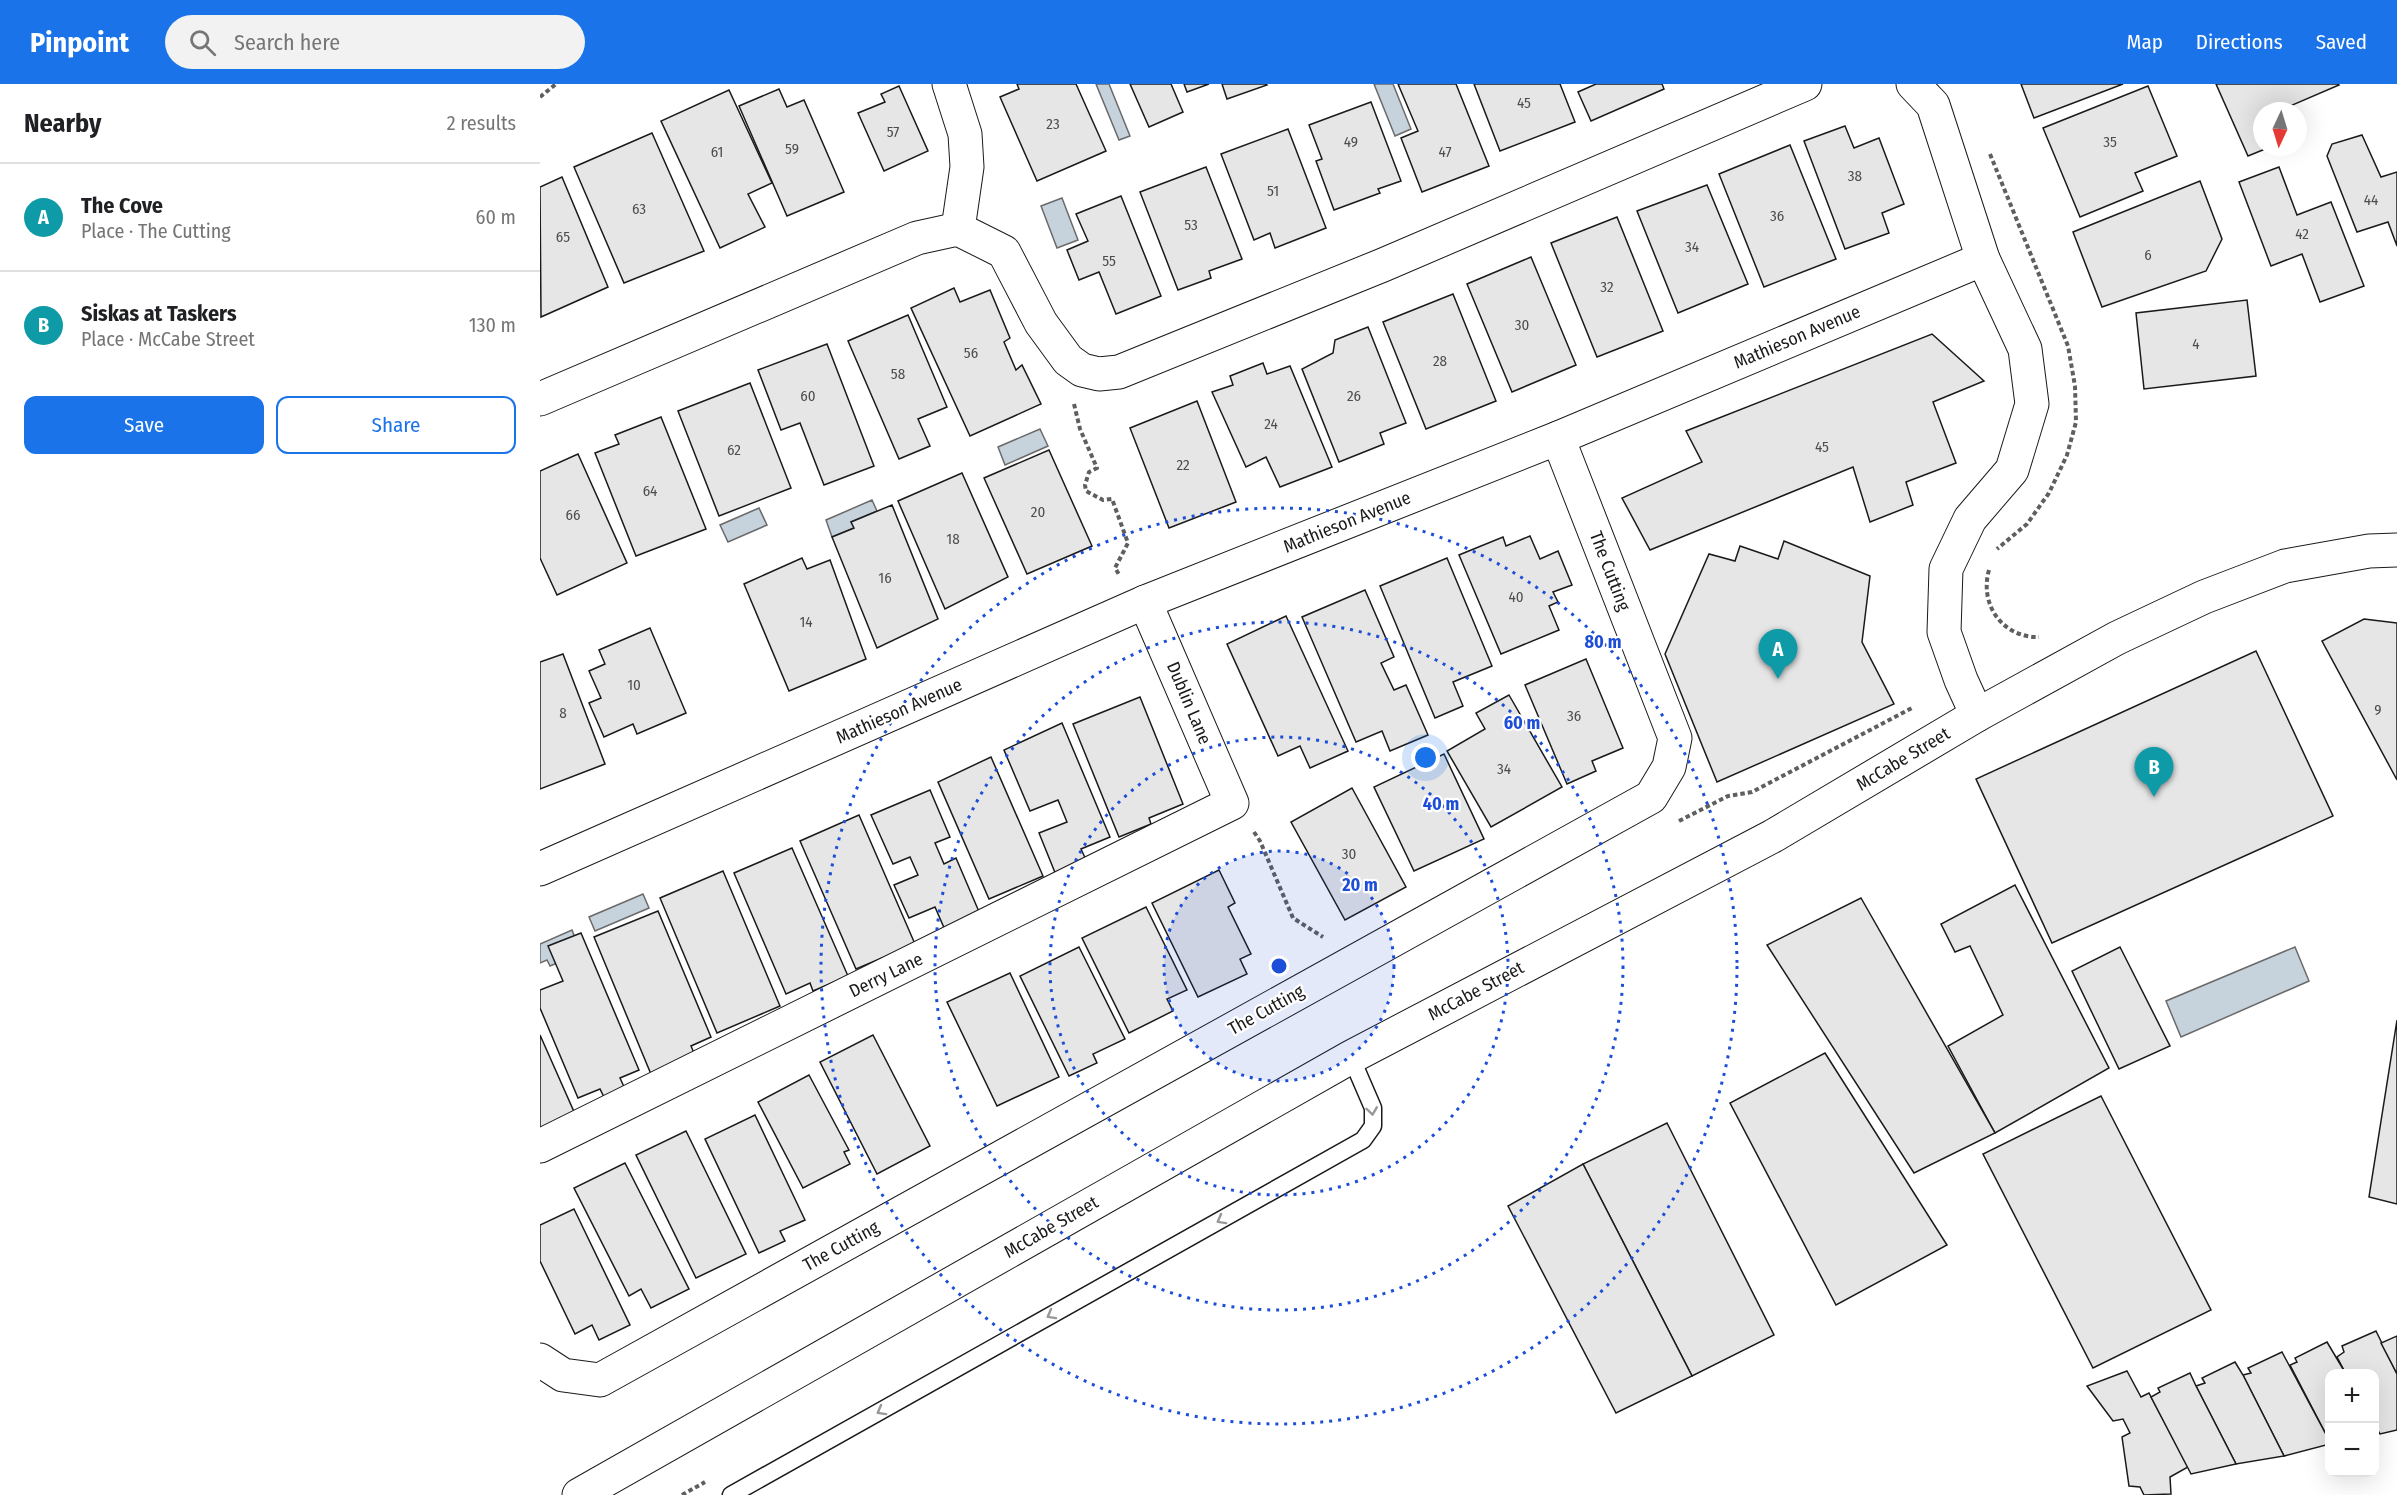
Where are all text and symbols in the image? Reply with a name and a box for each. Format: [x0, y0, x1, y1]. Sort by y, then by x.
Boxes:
search box [165, 15, 585, 69]
text: Pinpoint [30, 26, 129, 59]
icon: search [186, 26, 219, 59]
text: Search here [234, 29, 340, 56]
text: Map [2126, 29, 2163, 55]
text: Directions [2196, 29, 2283, 55]
text: Saved [2316, 29, 2367, 55]
house number: 45 [1517, 94, 1531, 112]
north arrow [2253, 102, 2307, 156]
text: Nearby [24, 108, 101, 139]
text: 2 results [447, 111, 516, 135]
house number: 23 [1046, 115, 1060, 133]
house number: 57 [887, 123, 899, 141]
house number: 49 [1344, 133, 1358, 151]
house number: 35 [2103, 133, 2117, 151]
house number: 59 [785, 140, 799, 158]
house number: 61 [711, 143, 723, 161]
house number: 47 [1438, 143, 1452, 161]
house number: 38 [1848, 167, 1862, 185]
house number: 51 [1267, 182, 1279, 200]
house number: 44 [2364, 191, 2378, 209]
text: The Cove [81, 192, 163, 219]
house number: 63 [632, 200, 646, 218]
text: A [38, 205, 49, 229]
text: 60 m [476, 205, 516, 229]
house number: 36 [1770, 207, 1784, 225]
house number: 53 [1184, 216, 1198, 234]
text: Place · The Cutting [81, 219, 231, 243]
house number: 42 [2295, 225, 2309, 243]
house number: 65 [556, 228, 570, 246]
house number: 34 [1685, 238, 1699, 256]
house number: 6 [2144, 246, 2152, 264]
house number: 55 [1102, 252, 1116, 270]
house number: 32 [1600, 278, 1614, 296]
text: Siskas at Taskers [81, 300, 237, 327]
street label: Mathieson Avenue [1730, 300, 1864, 374]
text: B [38, 313, 49, 337]
text: 130 m [469, 313, 516, 337]
house number: 30 [1515, 316, 1529, 334]
text: Place · McCabe Street [81, 327, 255, 351]
house number: 4 [2192, 335, 2200, 353]
house number: 56 [964, 344, 978, 362]
house number: 28 [1433, 352, 1447, 370]
house number: 58 [891, 365, 905, 383]
house number: 60 [800, 387, 816, 405]
house number: 26 [1347, 387, 1361, 405]
button: Save [24, 396, 264, 454]
button: Share [276, 396, 516, 454]
house number: 24 [1264, 415, 1278, 433]
house number: 45 [1815, 438, 1829, 456]
house number: 62 [727, 441, 741, 459]
house number: 22 [1176, 456, 1190, 474]
house number: 64 [643, 482, 657, 500]
street label: Mathieson Avenue [1280, 486, 1414, 558]
house number: 20 [1031, 503, 1045, 521]
house number: 66 [566, 506, 580, 524]
street label: The Cutting [1585, 528, 1635, 614]
house number: 18 [946, 530, 960, 548]
house number: 16 [878, 569, 892, 587]
house number: 40 [1508, 588, 1524, 606]
house number: 14 [799, 613, 813, 631]
pin: A [1758, 630, 1798, 679]
text: 80 m [1585, 631, 1621, 653]
street label: Dublin Lane [1162, 658, 1216, 748]
street label: Mathieson Avenue [833, 673, 965, 749]
house number: 10 [627, 676, 641, 694]
house number: 9 [2374, 701, 2382, 719]
house number: 8 [559, 704, 567, 722]
house number: 36 [1567, 707, 1581, 725]
text: 60 m [1504, 712, 1540, 734]
street label: McCabe Street [1852, 722, 1954, 796]
your location [1411, 743, 1440, 772]
pin: B [2134, 748, 2174, 797]
house number: 34 [1497, 760, 1511, 778]
text: 40 m [1423, 793, 1459, 815]
house number: 30 [1342, 845, 1356, 863]
text: 20 m [1341, 874, 1378, 896]
street label: Derry Lane [846, 948, 927, 1002]
centre of rings [1269, 956, 1289, 976]
street label: McCabe Street [1424, 957, 1528, 1025]
street label: The Cutting [1224, 980, 1308, 1040]
one-way arrow [1365, 1106, 1377, 1116]
street label: McCabe Street [1000, 1191, 1102, 1263]
one-way arrow [1217, 1213, 1227, 1224]
street label: The Cutting [799, 1216, 883, 1276]
one-way arrow [1047, 1308, 1057, 1319]
map controls [2325, 1369, 2379, 1477]
button: + [2325, 1369, 2379, 1423]
one-way arrow [877, 1403, 887, 1415]
button: − [2325, 1423, 2379, 1477]

